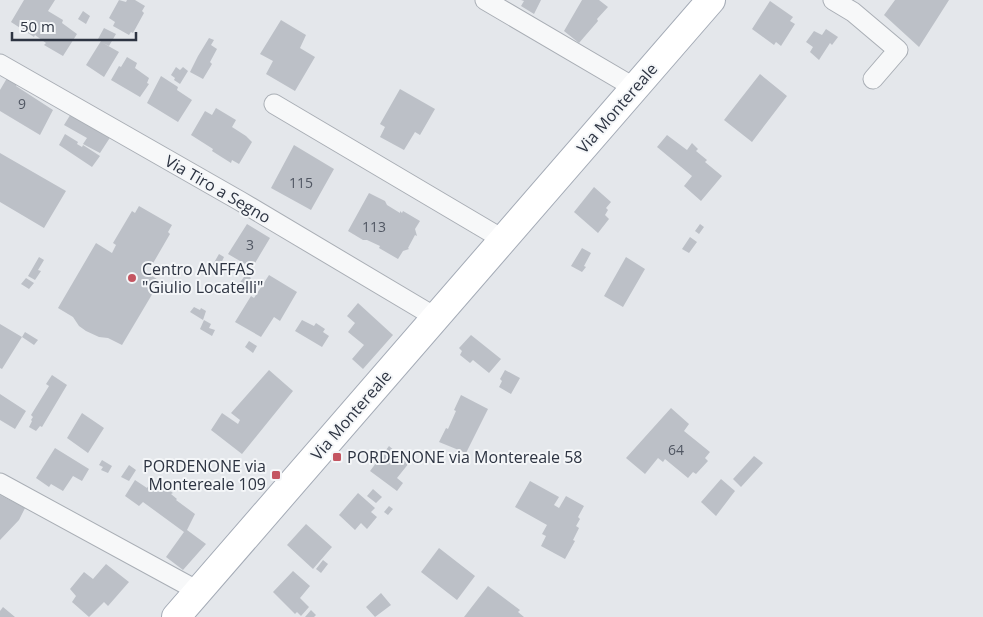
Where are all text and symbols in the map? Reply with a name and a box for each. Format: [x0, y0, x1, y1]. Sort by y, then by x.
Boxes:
scale bar [12, 10, 136, 42]
text: 50 m [20, 16, 55, 36]
street label: Via Montereale [572, 58, 662, 158]
house number: 9 [18, 94, 26, 113]
street label: Via Tiro a Segno [161, 150, 275, 228]
house number: 115 [289, 173, 313, 192]
house number: 113 [362, 217, 386, 236]
house number: 3 [246, 235, 254, 254]
place label: Centro ANFFAS "Giulio Locatelli" [142, 258, 263, 298]
marker: Centro ANFFAS "Giulio Locatelli" [126, 272, 138, 284]
street label: Via Montereale [306, 365, 396, 465]
house number: 64 [668, 440, 684, 459]
place label: PORDENONE via Montereale 58 [347, 446, 583, 468]
marker: PORDENONE via Montereale 58 [331, 451, 343, 463]
place label: PORDENONE via Montereale 109 [143, 455, 266, 495]
marker: PORDENONE via Montereale 109 [270, 469, 282, 481]

